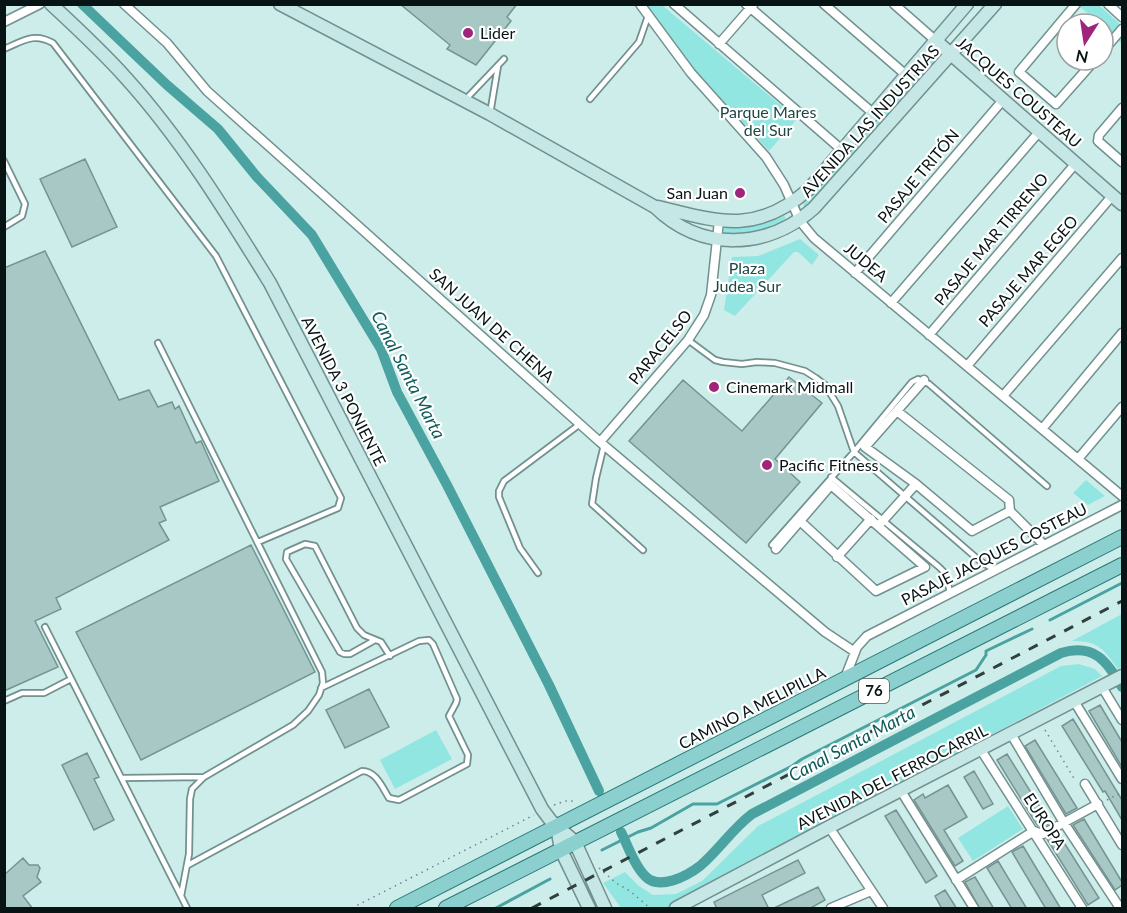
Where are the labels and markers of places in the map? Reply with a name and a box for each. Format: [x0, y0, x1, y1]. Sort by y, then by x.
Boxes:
place label: Lider [480, 23, 515, 42]
marker: Lider [461, 26, 475, 40]
place label: San Juan [667, 183, 728, 202]
marker: San Juan [733, 186, 747, 200]
place label: Cinemark Midmall [726, 377, 853, 396]
marker: Cinemark Midmall [707, 380, 721, 394]
place label: Pacific Fitness [779, 455, 879, 474]
marker: Pacific Fitness [760, 458, 774, 472]

